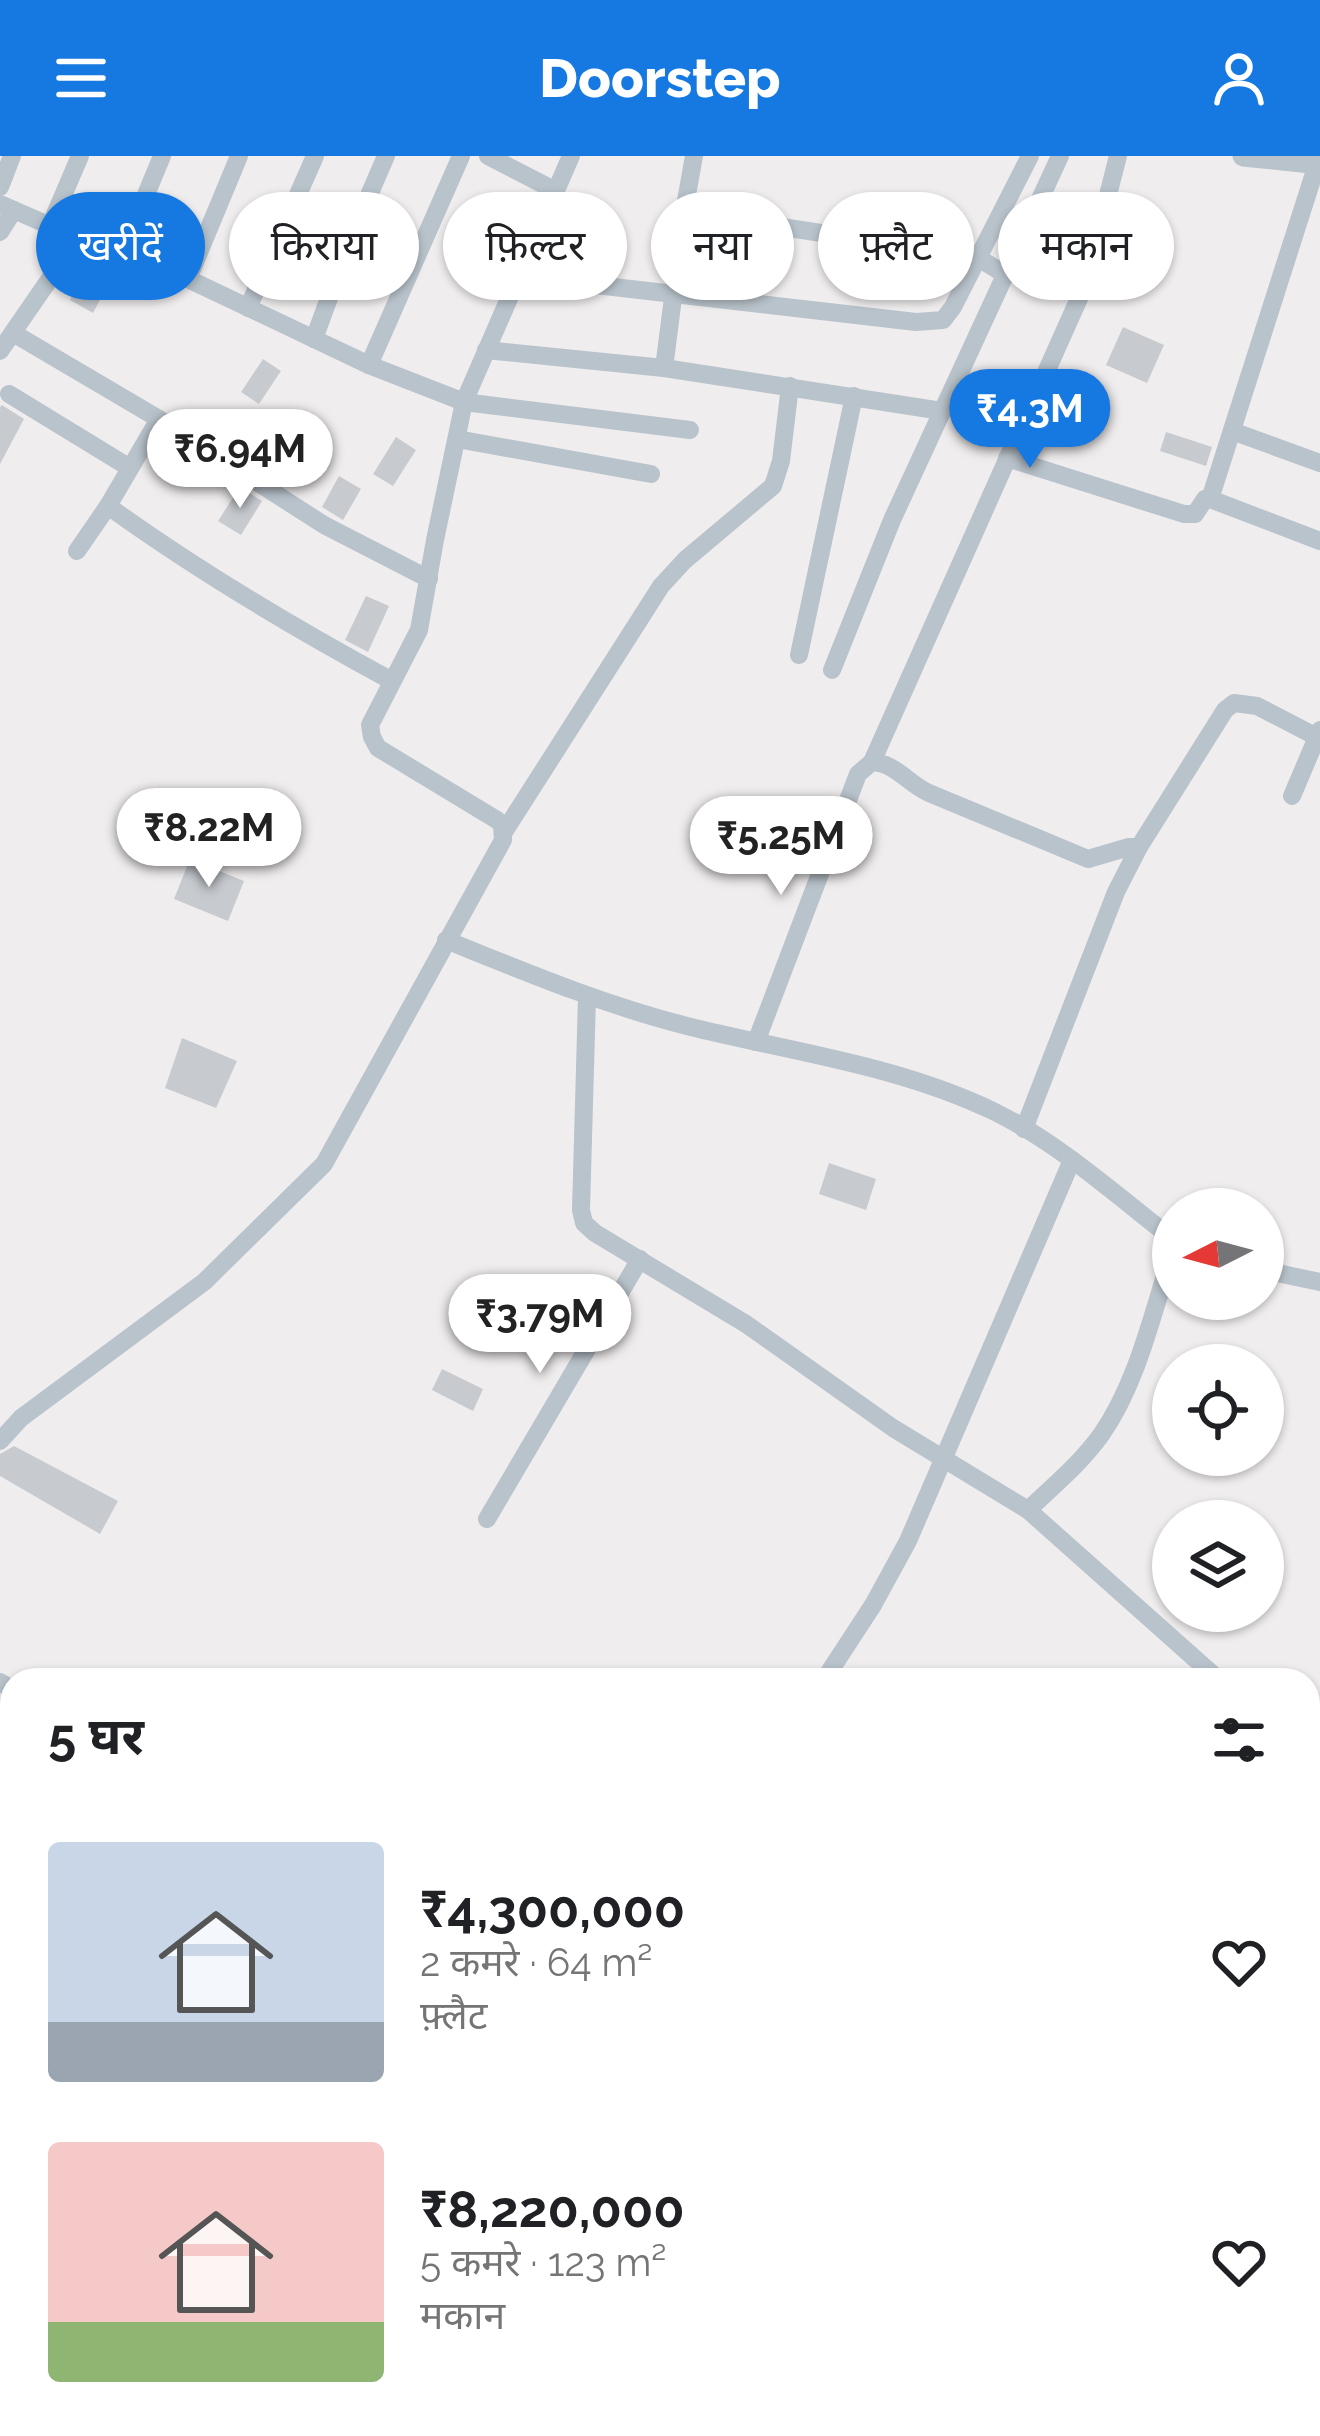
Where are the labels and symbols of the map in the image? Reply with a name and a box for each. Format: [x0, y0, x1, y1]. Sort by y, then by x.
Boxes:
pin: ₹4.3M [946, 369, 1114, 471]
pin: ₹6.94M [142, 409, 338, 511]
pin: ₹8.22M [111, 788, 307, 890]
pin: ₹5.25M [683, 796, 879, 898]
north arrow [1152, 1188, 1284, 1320]
pin: ₹3.79M [442, 1274, 638, 1376]

